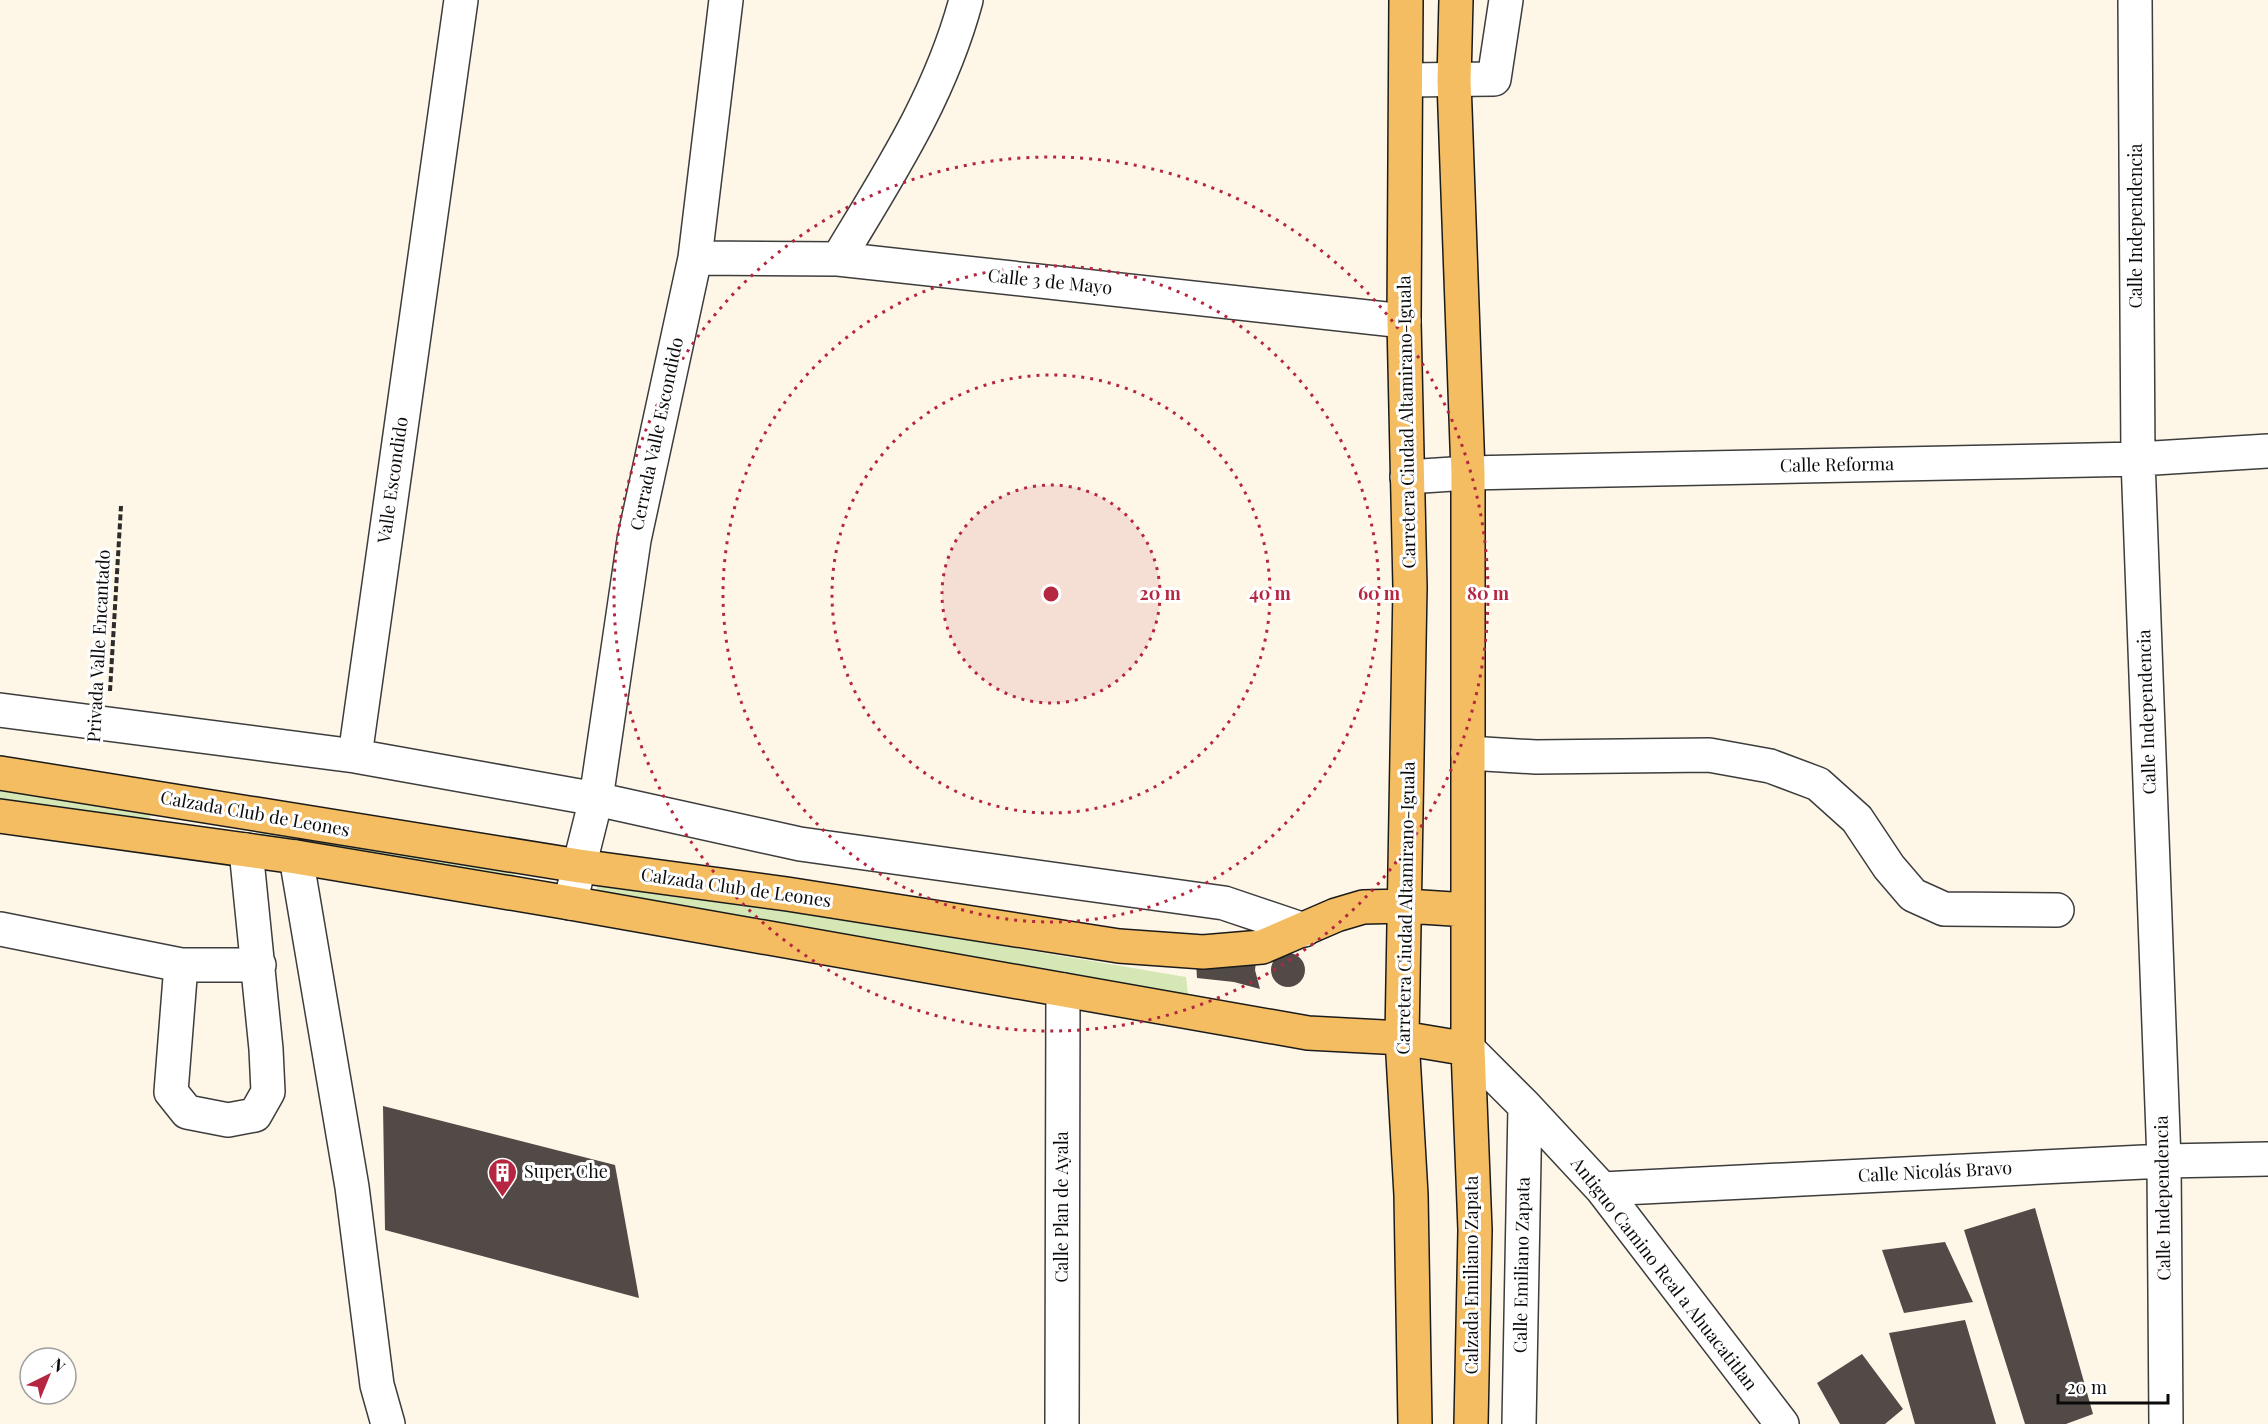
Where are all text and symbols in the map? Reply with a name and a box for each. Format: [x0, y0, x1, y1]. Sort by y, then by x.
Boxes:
street label: Calle Independencia [2123, 143, 2147, 309]
street label: Calle 3 de Mayo [987, 263, 1114, 299]
street label: Carretera Ciudad Altamirano-Iguala [1391, 275, 1421, 569]
street label: Cerrada Valle Escondido [624, 335, 688, 533]
street label: Valle Escondido [371, 415, 413, 546]
street label: Calle Reforma [1780, 451, 1894, 477]
street label: Privada Valle Encantado [81, 549, 115, 743]
text: 20 m [1139, 581, 1181, 605]
text: 40 m [1249, 581, 1292, 605]
text: 60 m [1358, 581, 1401, 605]
text: 80 m [1467, 581, 1510, 605]
centre of rings [1041, 584, 1061, 604]
street label: Calle Independencia [2131, 629, 2161, 795]
street label: Carretera Ciudad Altamirano-Iguala [1390, 761, 1420, 1055]
street label: Calzada Club de Leones [159, 785, 352, 841]
street label: Calzada Club de Leones [639, 862, 833, 912]
street label: Calle Independencia [2149, 1115, 2175, 1281]
street label: Calle Plan de Ayala [1049, 1131, 1073, 1283]
street label: Antiguo Camino Real a Ahuacatitlan [1566, 1151, 1764, 1395]
street label: Calle Nicolás Bravo [1857, 1155, 2013, 1187]
building icon: Super Che [487, 1156, 519, 1198]
place label: Super Che [524, 1159, 608, 1183]
street label: Calzada Emiliano Zapata [1459, 1176, 1483, 1374]
street label: Calle Emiliano Zapata [1507, 1177, 1535, 1353]
north arrow [18, 1346, 78, 1406]
text: N [47, 1353, 70, 1377]
scale bar [2058, 1367, 2168, 1405]
text: 20 m [2067, 1375, 2107, 1399]

